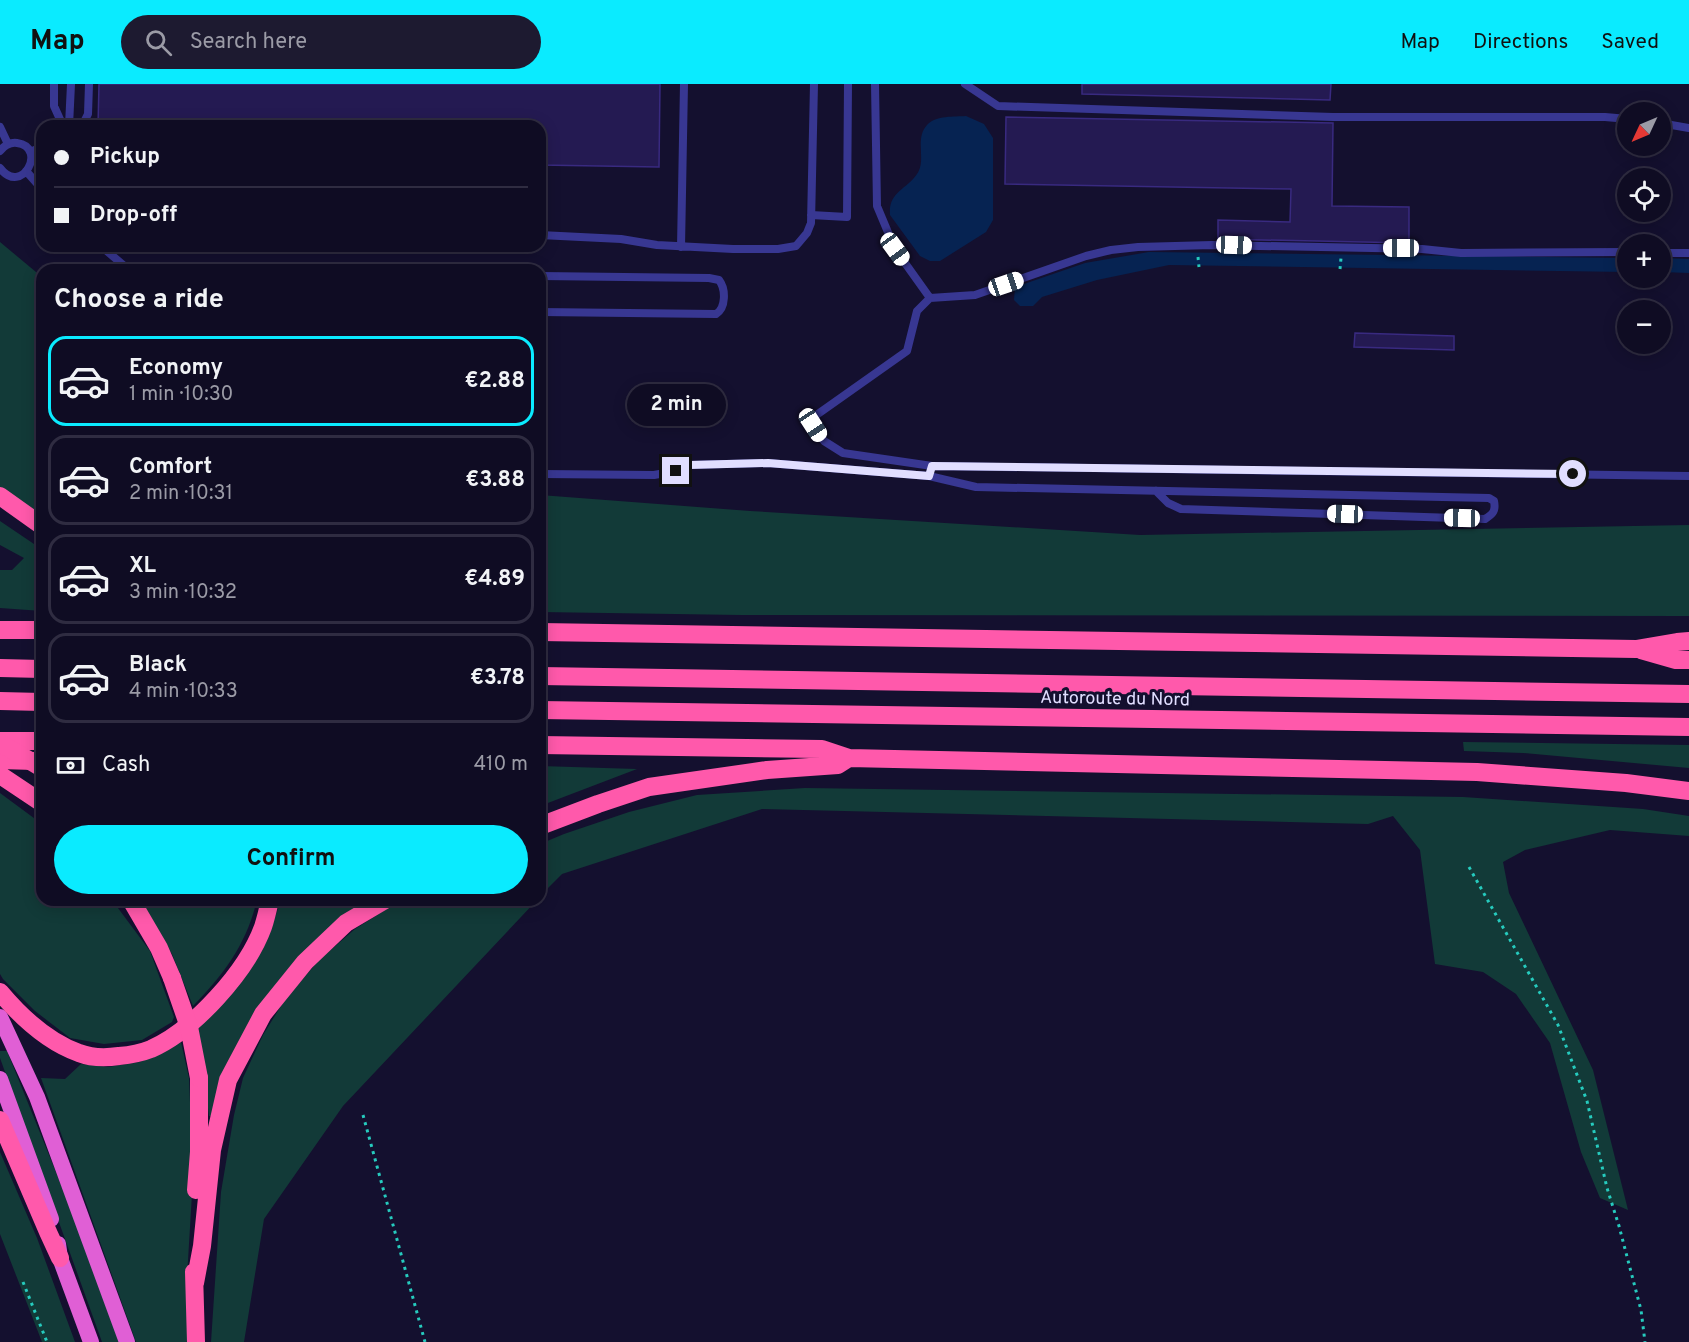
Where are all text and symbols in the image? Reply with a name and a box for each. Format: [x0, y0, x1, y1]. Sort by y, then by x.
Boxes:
search box [121, 15, 541, 69]
text: Map [30, 24, 85, 60]
icon: search [142, 26, 175, 59]
text: Search here [190, 29, 307, 56]
text: Map [1400, 29, 1440, 56]
text: Directions [1473, 29, 1568, 56]
text: Saved [1601, 29, 1659, 56]
north arrow [1617, 102, 1671, 156]
map controls [1617, 102, 1671, 354]
text: Pickup [90, 144, 160, 171]
button: locate [1617, 168, 1671, 222]
text: Drop-off [90, 202, 177, 229]
car [877, 229, 913, 269]
button: + [1617, 234, 1671, 288]
car [1216, 235, 1252, 255]
car [1383, 239, 1419, 257]
car [986, 270, 1026, 298]
text: Choose a ride [54, 283, 224, 317]
button: − [1617, 300, 1671, 354]
icon: car [57, 354, 111, 408]
text: Economy [129, 355, 223, 382]
text: €2.88 [465, 368, 525, 395]
text: 1 min · 10:30 [129, 382, 233, 408]
callout: 2 min [626, 384, 726, 426]
text: 2 min [650, 392, 703, 418]
car [796, 405, 830, 445]
icon: car [57, 453, 111, 507]
text: Comfort [129, 454, 212, 481]
route end [662, 457, 689, 484]
route start [1559, 460, 1586, 487]
text: €3.88 [465, 467, 525, 494]
text: 2 min · 10:31 [129, 481, 233, 507]
car [1327, 504, 1363, 524]
car [1444, 509, 1480, 527]
icon: car [57, 552, 111, 606]
text: XL [129, 553, 156, 580]
text: €4.89 [464, 566, 525, 593]
text: 3 min · 10:32 [129, 580, 237, 606]
icon: car [57, 651, 111, 705]
text: Black [129, 652, 187, 679]
text: €3.78 [470, 665, 525, 692]
text: 4 min · 10:33 [129, 679, 238, 705]
street label: Autoroute du Nord [1040, 687, 1190, 712]
icon: cash [54, 749, 87, 782]
text: Cash [102, 752, 151, 779]
text: 410 m [474, 752, 528, 778]
button: Confirm [54, 825, 528, 894]

